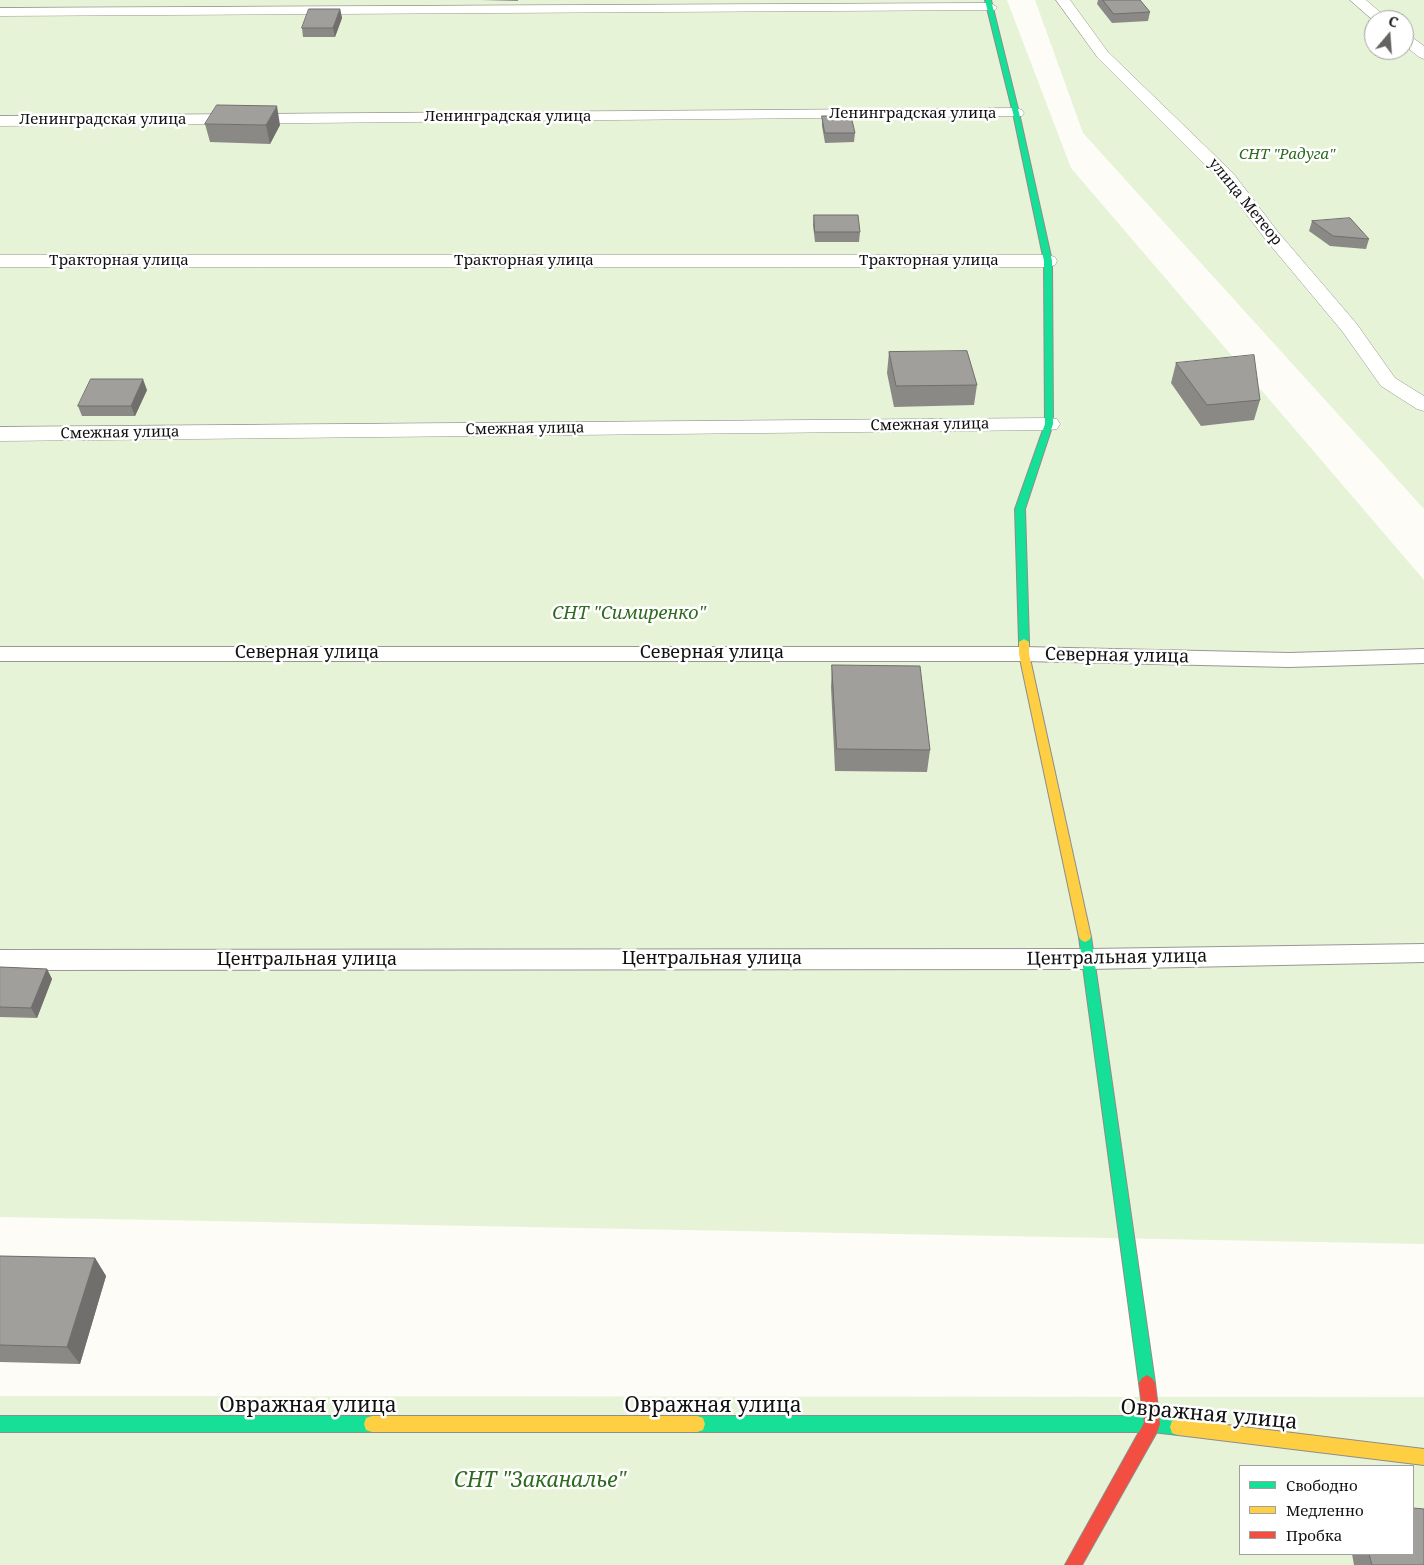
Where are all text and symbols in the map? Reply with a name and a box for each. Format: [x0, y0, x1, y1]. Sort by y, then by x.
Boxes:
north arrow [1364, 10, 1414, 60]
text: С [1386, 11, 1401, 32]
street label: Ленинградская улица [829, 105, 997, 123]
street label: Ленинградская улица [424, 108, 592, 126]
street label: Ленинградская улица [19, 111, 187, 129]
park label: СНТ "Радуга" [1239, 146, 1335, 164]
street label: улица Метеор [1204, 155, 1286, 249]
street label: Тракторная улица [49, 252, 189, 270]
street label: Тракторная улица [454, 252, 594, 270]
street label: Тракторная улица [859, 252, 999, 270]
street label: Смежная улица [870, 415, 990, 435]
street label: Смежная улица [465, 419, 585, 439]
street label: Смежная улица [60, 423, 180, 443]
park label: СНТ "Симиренко" [552, 603, 706, 625]
street label: Северная улица [235, 642, 379, 664]
street label: Северная улица [640, 642, 784, 664]
street label: Северная улица [1045, 644, 1189, 668]
street label: Центральная улица [1027, 946, 1207, 970]
street label: Центральная улица [622, 948, 802, 970]
street label: Центральная улица [217, 949, 397, 971]
street label: Овражная улица [219, 1393, 397, 1419]
street label: Овражная улица [624, 1393, 802, 1419]
street label: Овражная улица [1119, 1395, 1299, 1435]
legend [1239, 1465, 1414, 1555]
park label: СНТ "Заканалье" [454, 1468, 626, 1494]
text: Свободно [1286, 1475, 1358, 1495]
text: Медленно [1286, 1500, 1364, 1520]
text: Пробка [1286, 1525, 1342, 1545]

